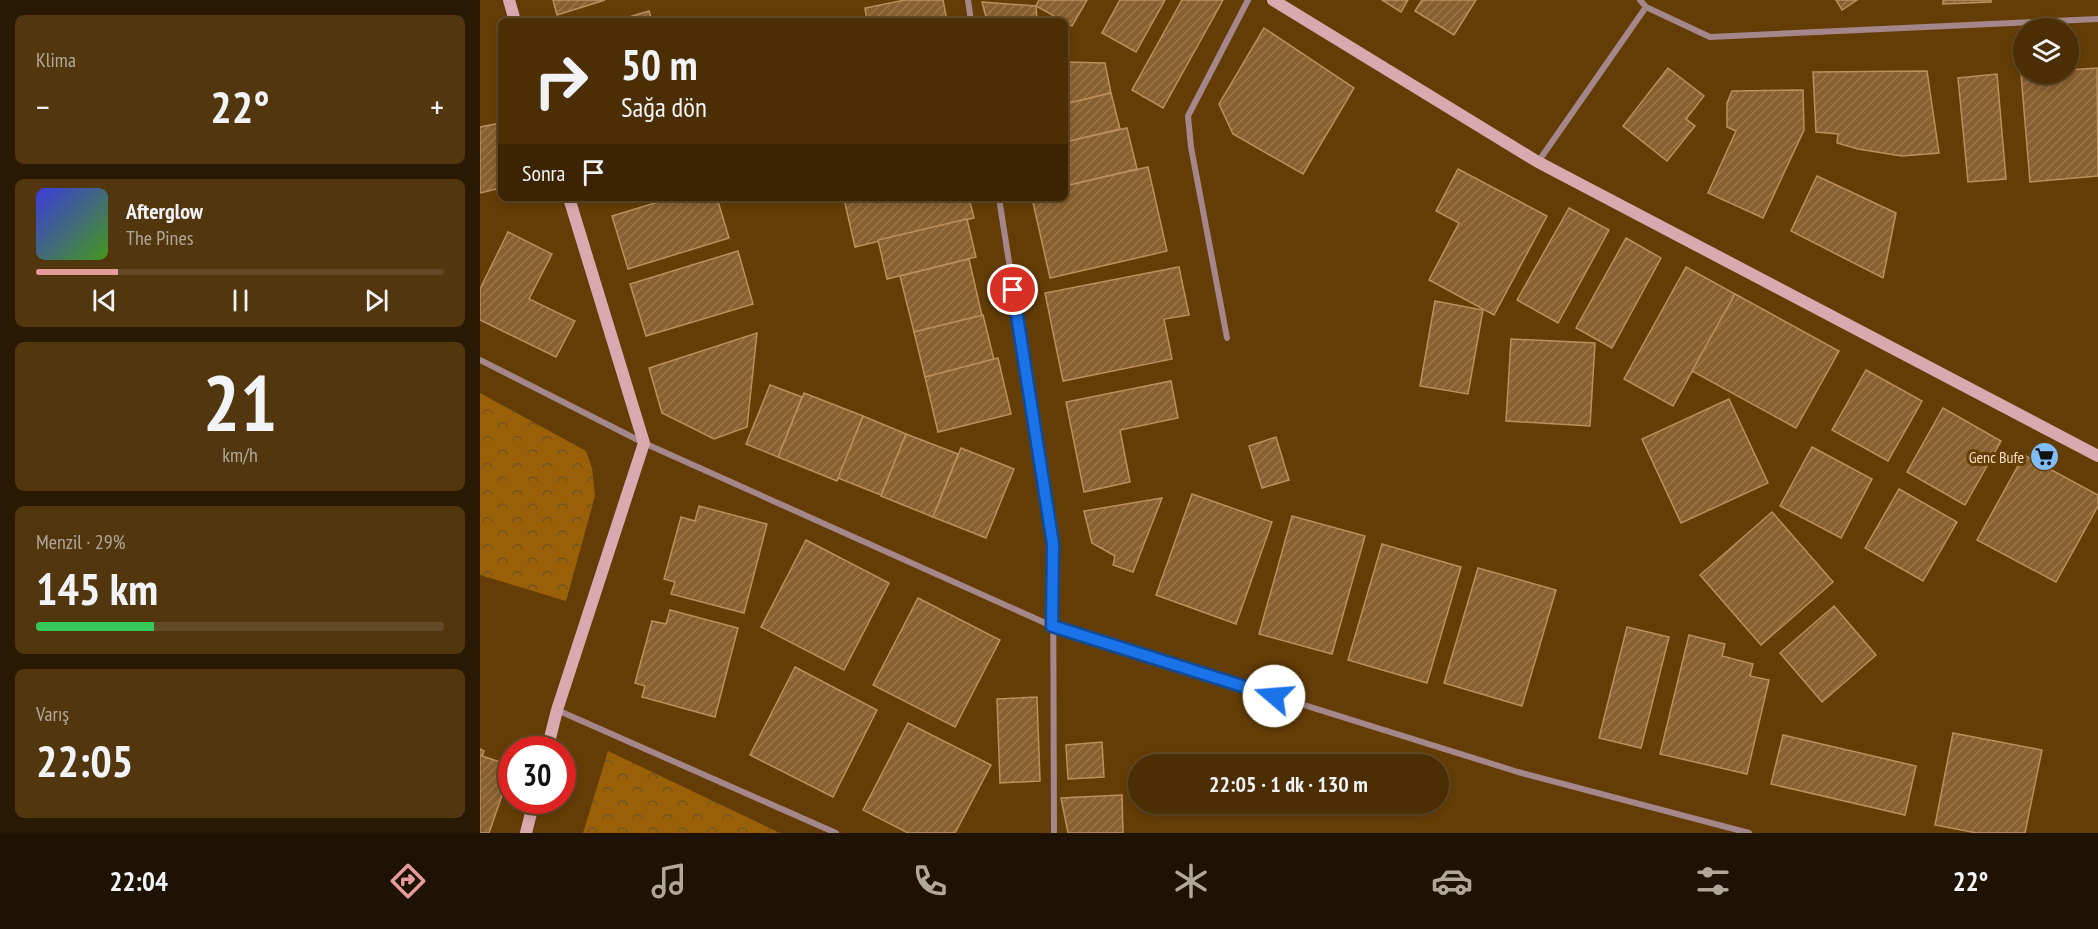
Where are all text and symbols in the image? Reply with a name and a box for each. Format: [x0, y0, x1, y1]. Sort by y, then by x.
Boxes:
map controls [2013, 18, 2079, 84]
button: layers [2013, 18, 2079, 84]
text: 50 m [621, 37, 698, 92]
icon: right [522, 42, 600, 120]
text: Klima [36, 47, 76, 73]
text: 22° [210, 77, 270, 135]
text: − [36, 85, 50, 128]
text: + [430, 85, 444, 128]
text: Sağa dön [621, 90, 707, 124]
icon: arrive [577, 156, 610, 189]
text: Sonra [522, 159, 565, 187]
text: Afterglow [126, 197, 203, 225]
text: The Pines [126, 225, 193, 251]
pin [987, 264, 1038, 315]
icon: arrive [996, 273, 1029, 306]
icon: previous [88, 284, 121, 317]
icon: pause [224, 284, 257, 317]
icon: next [360, 284, 393, 317]
text: 21 [203, 352, 277, 453]
supermarket icon: Genc Bufe [2029, 441, 2061, 473]
text: km/h [222, 442, 258, 468]
place label: Genc Bufe [1969, 447, 2024, 467]
text: Menzil · 29% [36, 529, 125, 555]
text: 145 km [36, 559, 158, 617]
position arrow [1242, 664, 1306, 728]
text: Varış [36, 701, 69, 727]
text: 22:05 [36, 731, 133, 789]
speed limit sign: 30 [498, 736, 576, 814]
text: 22:05 · 1 dk · 130 m [1209, 770, 1368, 798]
icon: directions [387, 860, 429, 902]
icon: music [648, 860, 690, 902]
icon: phone [909, 860, 951, 902]
icon: climate [1170, 860, 1212, 902]
icon: car [1431, 860, 1473, 902]
icon: filters [1692, 860, 1734, 902]
text: 22:04 [109, 864, 168, 898]
text: 22° [1953, 864, 1988, 898]

